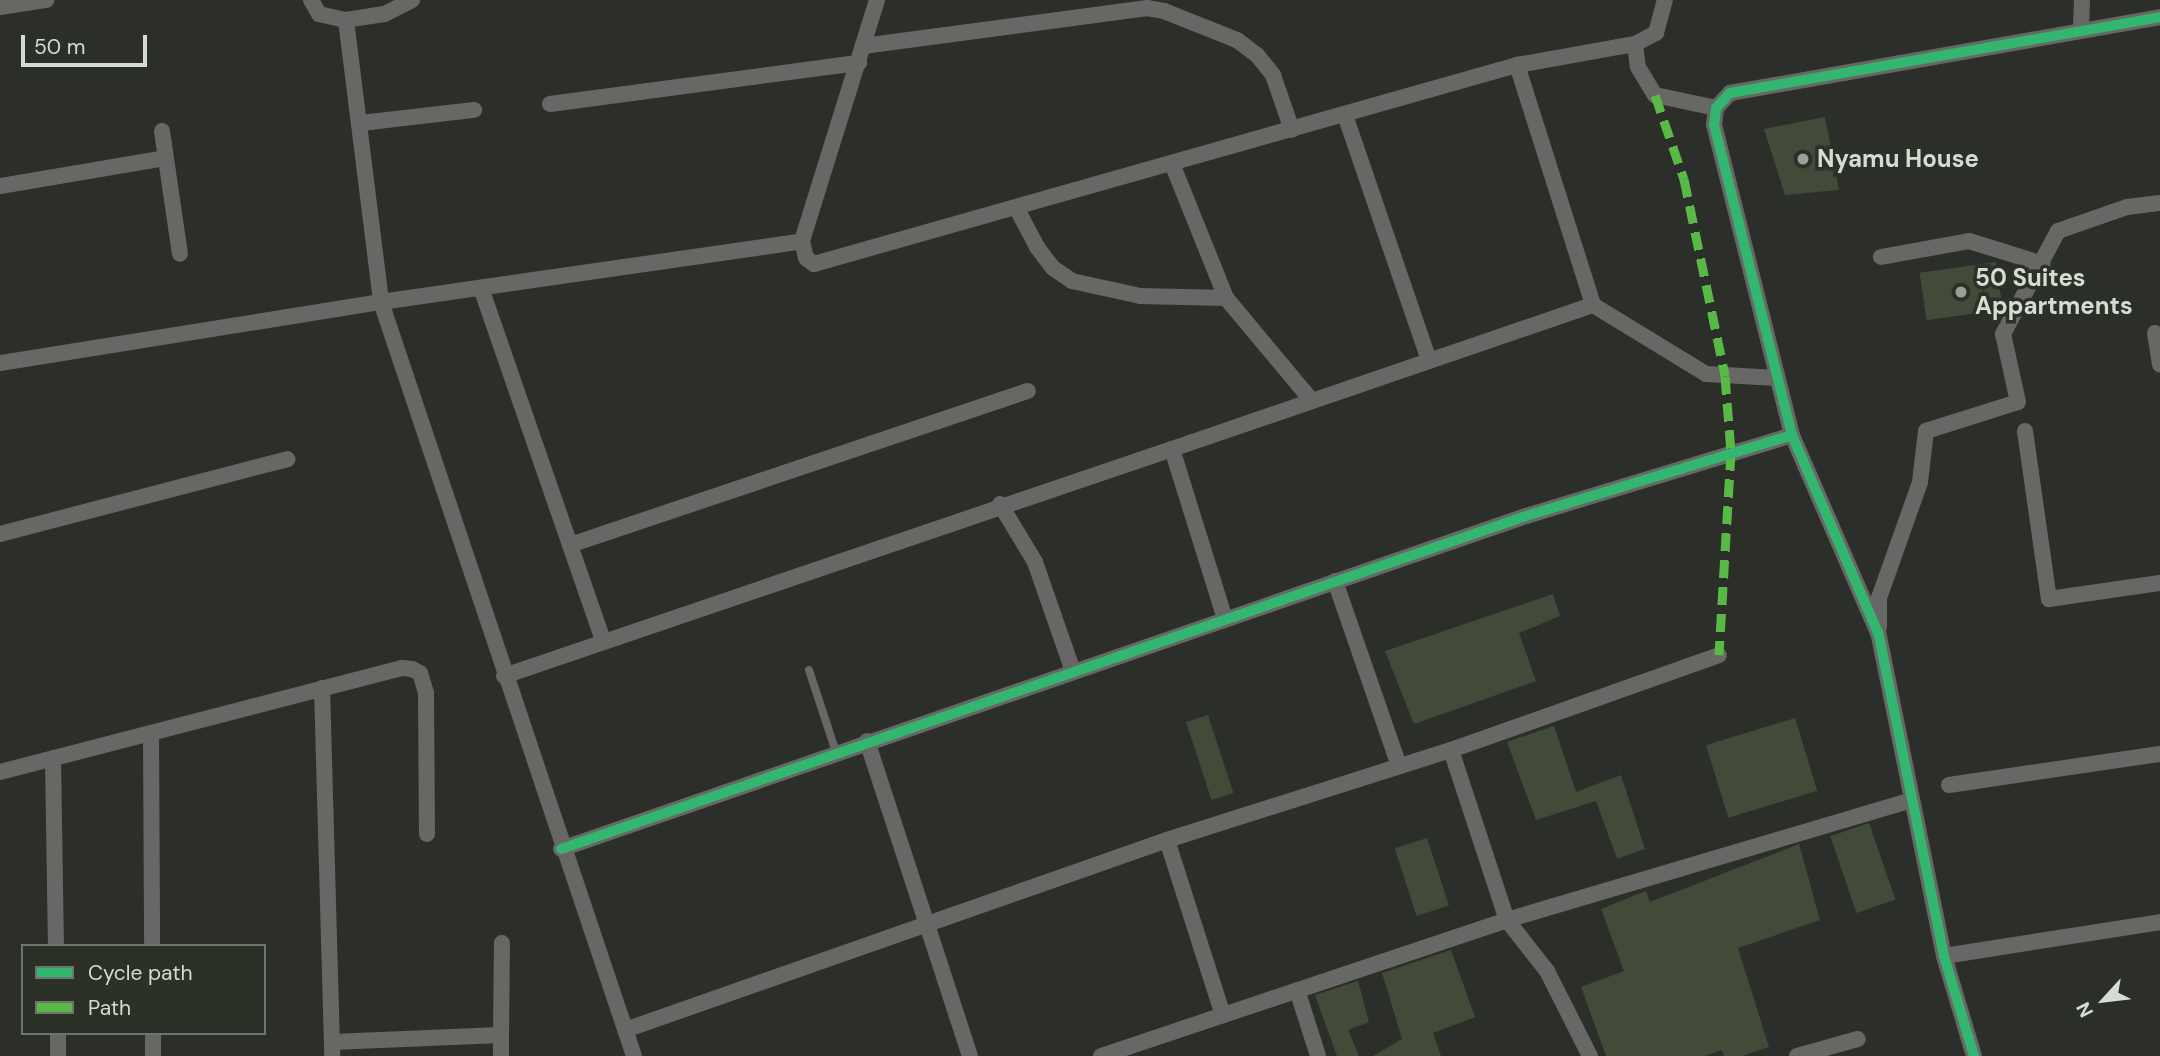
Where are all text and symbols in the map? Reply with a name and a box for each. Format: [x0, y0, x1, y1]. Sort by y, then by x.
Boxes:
scale bar [24, 21, 150, 65]
text: 50 m [34, 33, 85, 61]
place label: Nyamu House [1817, 145, 1979, 173]
marker: Nyamu House [1795, 151, 1811, 167]
place label: 50 Suites Appartments [1975, 264, 2133, 320]
marker: 50 Suites Appartments [1953, 284, 1969, 300]
legend [21, 944, 266, 1035]
text: Cycle path [88, 959, 193, 987]
north arrow [2069, 965, 2139, 1035]
text: Path [88, 994, 131, 1022]
text: N [2071, 998, 2099, 1022]

